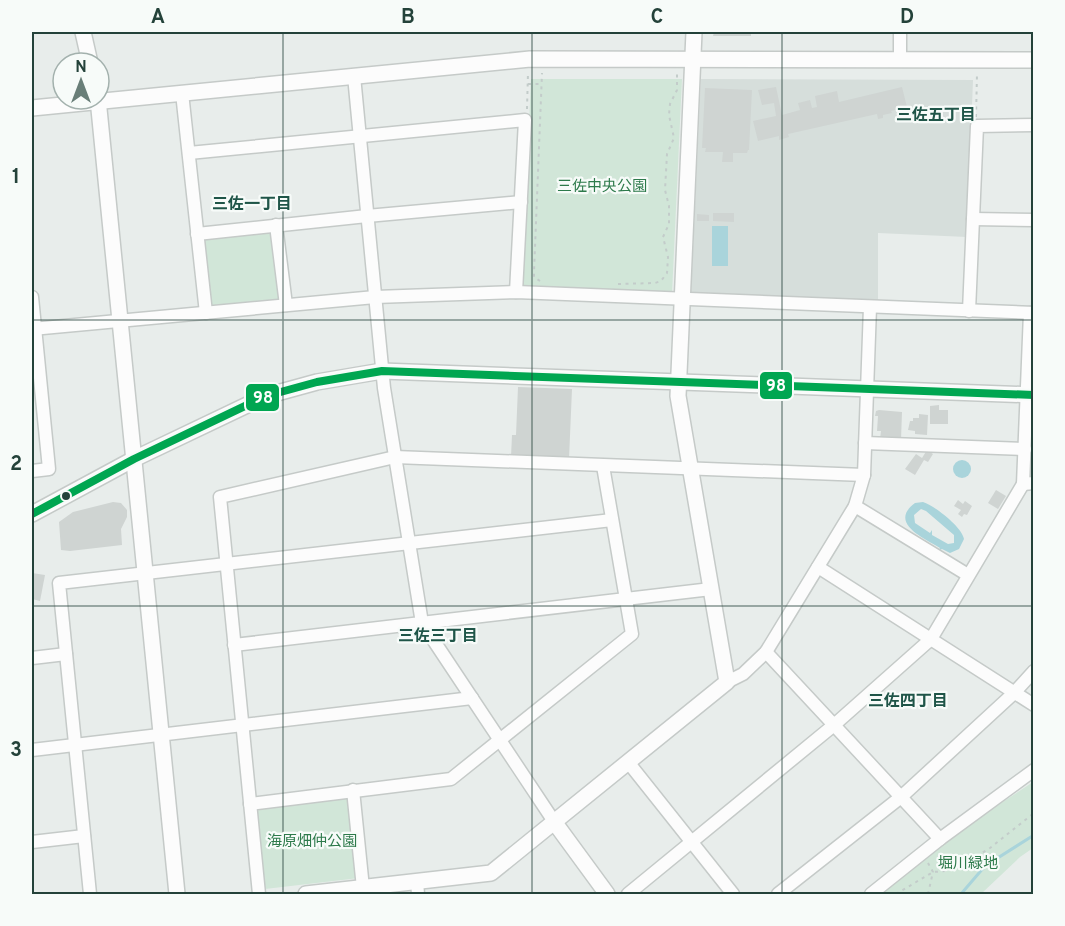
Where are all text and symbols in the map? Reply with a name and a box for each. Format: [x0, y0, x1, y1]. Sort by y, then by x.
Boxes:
text: A [151, 5, 165, 31]
text: B [401, 5, 415, 31]
text: C [651, 5, 663, 31]
text: D [900, 5, 914, 31]
north arrow [51, 51, 111, 111]
text: N [75, 58, 87, 78]
district label: 三佐五丁目 [896, 106, 976, 126]
text: 1 [12, 165, 20, 191]
park label: 三佐中央公園 [557, 178, 647, 197]
district label: 三佐一丁目 [212, 195, 292, 215]
line badge: 98 [759, 371, 793, 400]
text: 98 [766, 377, 786, 397]
line badge: 98 [245, 383, 280, 412]
text: 98 [253, 389, 273, 409]
text: 2 [10, 452, 22, 478]
unlabelled marker [60, 490, 72, 502]
district label: 三佐三丁目 [398, 627, 478, 647]
district label: 三佐四丁目 [868, 692, 948, 712]
text: 3 [10, 738, 22, 764]
park label: 海原畑仲公園 [267, 832, 357, 852]
park label: 堀川緑地 [938, 855, 998, 874]

